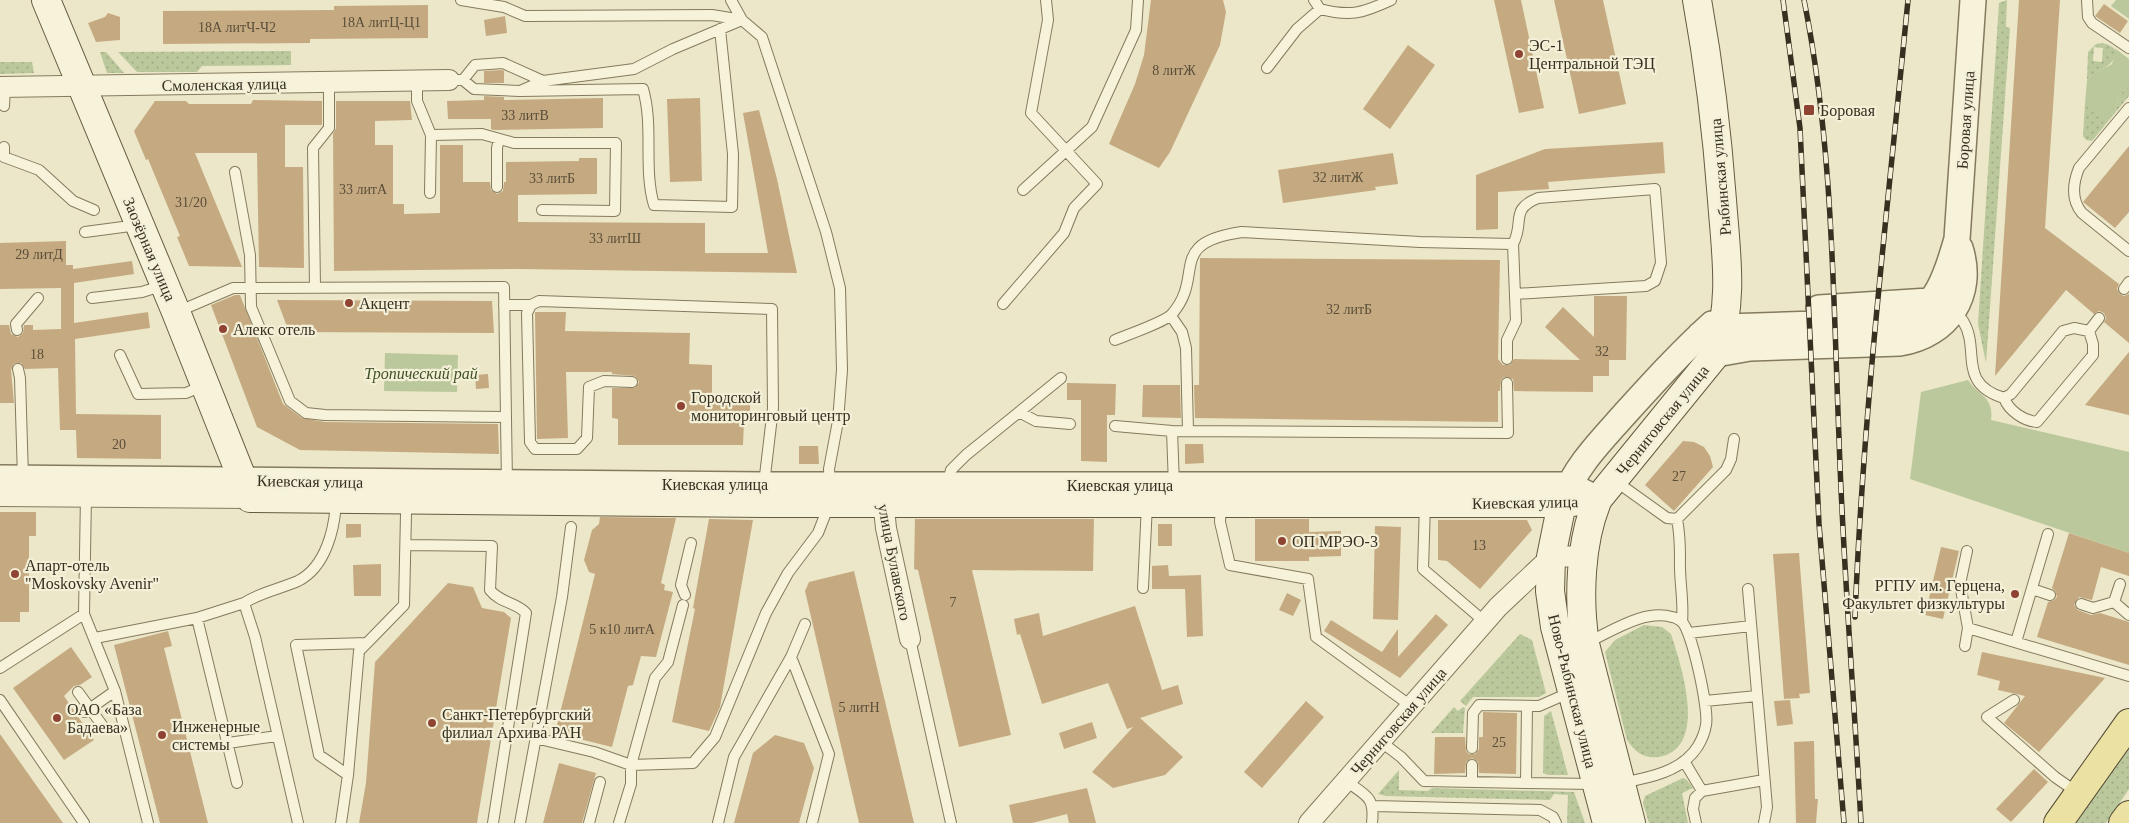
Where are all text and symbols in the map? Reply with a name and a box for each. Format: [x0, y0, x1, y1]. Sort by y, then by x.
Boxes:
house number: 18А литЦ-Ц1 [341, 15, 421, 30]
house number: 18А литЧ-Ч2 [198, 20, 276, 35]
place label: ЭС-1 Центральной ТЭЦ [1529, 37, 1655, 73]
marker: ЭС-1 Центральной ТЭЦ [1513, 48, 1525, 60]
house number: 8 литЖ [1152, 63, 1196, 78]
street label: Боровая улица [1954, 70, 1978, 170]
street label: Смоленская улица [161, 75, 287, 95]
place label: Боровая [1820, 102, 1876, 120]
marker: Боровая [1802, 103, 1816, 117]
house number: 33 литВ [501, 108, 549, 123]
street label: Рыбинская улица [1707, 118, 1735, 236]
house number: 32 литЖ [1313, 170, 1364, 185]
house number: 33 литБ [529, 171, 575, 186]
house number: 33 литА [339, 182, 388, 197]
street label: Заозёрная улица [119, 195, 179, 304]
house number: 31/20 [175, 195, 207, 210]
house number: 33 литШ [589, 231, 641, 246]
house number: 29 литД [15, 247, 63, 262]
place label: Акцент [359, 295, 410, 313]
marker: Акцент [343, 297, 355, 309]
house number: 32 литБ [1326, 302, 1372, 317]
place label: Алекс отель [233, 321, 315, 338]
marker: Алекс отель [217, 323, 229, 335]
house number: 32 [1595, 344, 1609, 359]
house number: 18 [30, 347, 44, 362]
street label: Черниговская улица [1613, 362, 1713, 479]
park label: Тропический рай [364, 365, 478, 383]
place label: Городской мониторинговый центр [691, 389, 851, 425]
marker: Городской мониторинговый центр [675, 400, 687, 412]
house number: 20 [112, 437, 126, 452]
house number: 27 [1672, 469, 1686, 484]
street label: Киевская улица [257, 472, 363, 492]
street label: Киевская улица [662, 476, 768, 494]
street label: Киевская улица [1067, 477, 1173, 495]
street label: Киевская улица [1472, 493, 1578, 513]
street label: улица Булавского [874, 502, 914, 622]
place label: ОП МРЭО-3 [1292, 533, 1378, 550]
marker: ОП МРЭО-3 [1276, 535, 1288, 547]
house number: 13 [1472, 538, 1486, 553]
place label: Апарт-отель "Moskovsky Avenir" [25, 557, 159, 593]
marker: Апарт-отель "Moskovsky Avenir" [9, 568, 21, 580]
place label: РГПУ им. Герцена, Факультет физкультуры [1842, 577, 2005, 613]
marker: РГПУ им. Герцена, Факультет физкультуры [2009, 588, 2021, 600]
house number: 7 [950, 595, 957, 610]
street label: Ново-Рыбинская улица [1544, 612, 1600, 770]
house number: 5 к10 литА [589, 622, 656, 637]
street label: Черниговская улица [1347, 664, 1450, 779]
house number: 5 литН [838, 700, 880, 715]
place label: ОАО «База Бадаева» [67, 701, 142, 737]
place label: Санкт-Петербургский филиал Архива РАН [442, 706, 592, 742]
marker: ОАО «База Бадаева» [51, 712, 63, 724]
marker: Санкт-Петербургский филиал Архива РАН [426, 717, 438, 729]
place label: Инженерные системы [172, 718, 260, 753]
marker: Инженерные системы [156, 729, 168, 741]
house number: 25 [1492, 735, 1506, 750]

